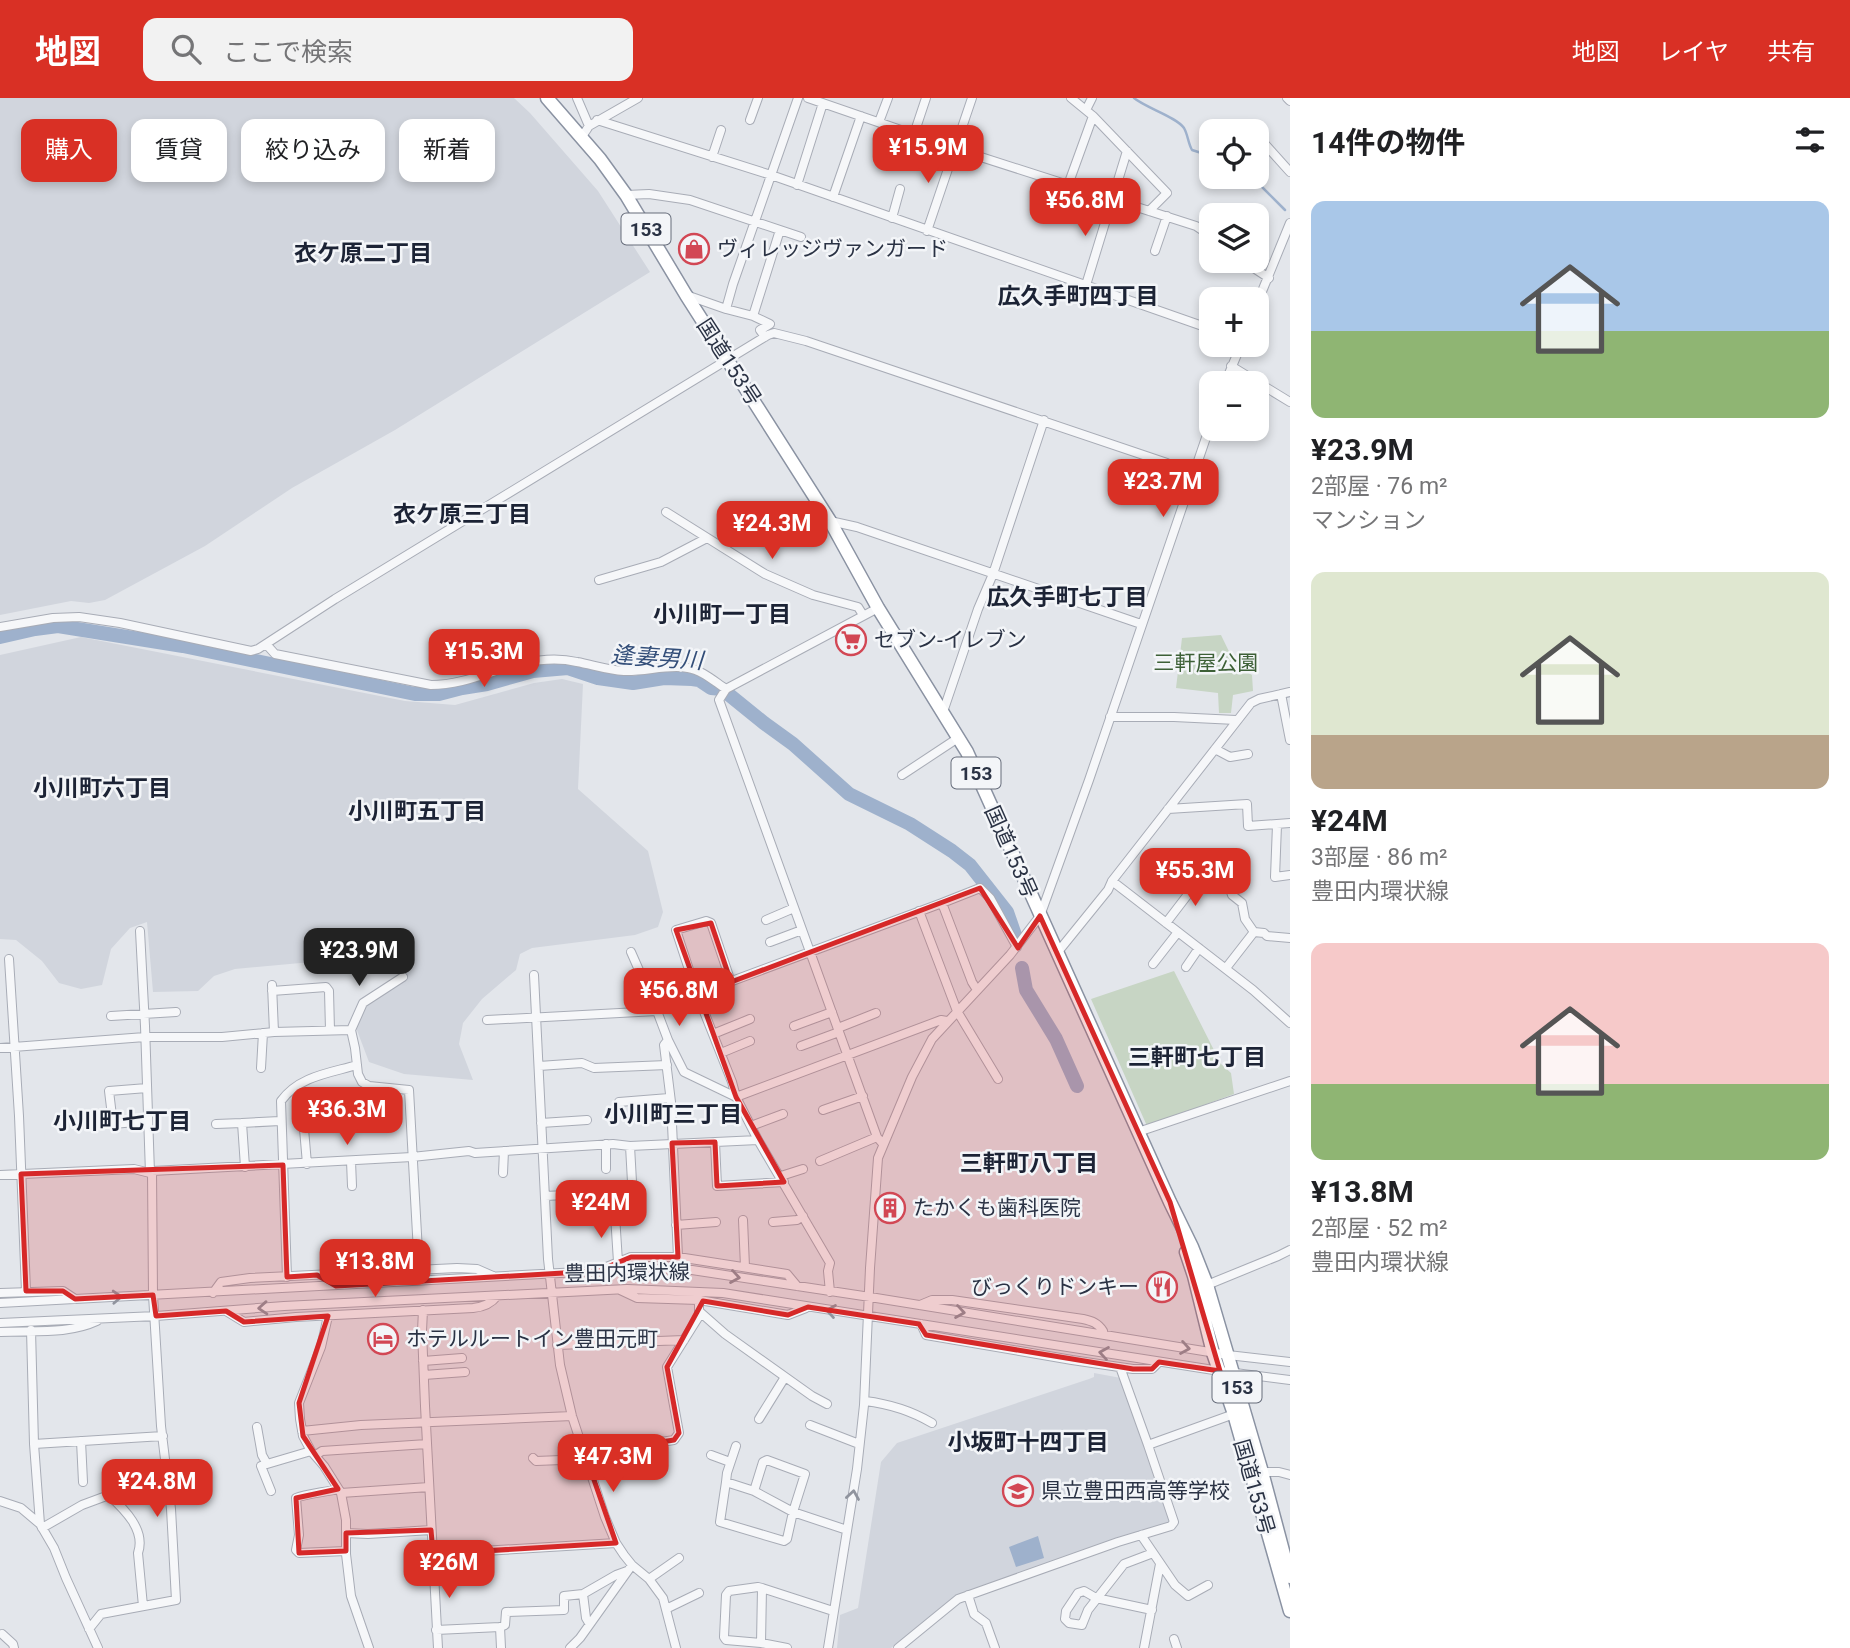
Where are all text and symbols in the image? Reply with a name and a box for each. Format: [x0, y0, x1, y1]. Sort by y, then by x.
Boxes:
search box [143, 18, 633, 81]
icon: search [167, 30, 205, 68]
text: 地図 [35, 32, 101, 71]
text: ここで検索 [223, 37, 353, 67]
text: 地図 [1572, 38, 1620, 66]
text: レイヤ [1658, 38, 1729, 66]
text: 共有 [1767, 38, 1815, 66]
chip: 購入 [21, 119, 117, 182]
chip: 賃貸 [131, 119, 227, 182]
chip: 絞り込み [241, 119, 385, 182]
chip: 新着 [399, 119, 495, 182]
map controls [1199, 119, 1269, 441]
button: locate [1199, 119, 1269, 189]
icon: filters [1791, 121, 1829, 159]
text: 14件の物件 [1311, 125, 1465, 160]
pin: ¥15.9M [871, 126, 985, 185]
text: ¥15.9M [889, 134, 967, 161]
pin: ¥56.8M [1028, 178, 1142, 238]
text: ¥56.8M [1046, 187, 1124, 214]
button: layers [1199, 203, 1269, 273]
road number: 153 [622, 214, 670, 244]
shop icon: ヴィレッジヴァンガード [677, 232, 711, 266]
place label: ヴィレッジヴァンガード [717, 237, 948, 261]
district label: 衣ケ原二丁目 [294, 240, 432, 267]
icon: home [1507, 246, 1633, 372]
district label: 広久手町四丁目 [998, 283, 1159, 310]
button: + [1199, 287, 1269, 357]
street label: 国道153号 [692, 314, 766, 410]
button: − [1199, 371, 1269, 441]
text: ¥23.9M [1311, 432, 1414, 467]
pin: ¥23.7M [1106, 460, 1220, 519]
text: ¥23.7M [1124, 468, 1202, 495]
text: 2部屋 · 76 m² [1311, 473, 1448, 500]
district label: 衣ケ原三丁目 [393, 501, 531, 528]
pin: ¥24.3M [715, 502, 829, 561]
text: マンション [1311, 507, 1426, 534]
text: ¥24.3M [733, 510, 811, 537]
district label: 広久手町七丁目 [987, 584, 1148, 611]
district label: 小川町一丁目 [653, 601, 791, 628]
icon: home [1507, 617, 1633, 743]
supermarket icon: セブン-イレブン [834, 623, 868, 657]
place label: セブン-イレブン [874, 628, 1027, 652]
pin: ¥15.3M [427, 630, 541, 689]
text: ¥15.3M [445, 638, 523, 665]
water label: 逢妻男川 [610, 641, 707, 675]
park label: 三軒屋公園 [1154, 651, 1259, 675]
road number: 153 [951, 758, 1000, 788]
district label: 小川町六丁目 [33, 775, 171, 802]
district label: 小川町五丁目 [348, 798, 486, 825]
street label: 国道153号 [980, 802, 1042, 902]
text: ¥24M [1311, 803, 1388, 838]
text: 3部屋 · 86 m² [1311, 844, 1448, 871]
pin: ¥55.3M [1138, 848, 1252, 908]
text: ¥55.3M [1156, 857, 1234, 884]
text: 豊田内環状線 [1311, 878, 1449, 905]
pin: ¥23.9M [302, 928, 416, 988]
text: ¥23.9M [320, 937, 398, 964]
pin: ¥56.8M [622, 968, 736, 1028]
text: ¥56.8M [640, 977, 718, 1004]
icon: home [1507, 988, 1633, 1114]
district label: 三軒町七丁目 [1128, 1044, 1266, 1071]
pin: ¥36.3M [290, 1088, 404, 1147]
text: ¥36.3M [308, 1096, 386, 1123]
district label: 小川町三丁目 [604, 1101, 742, 1128]
district label: 小川町七丁目 [53, 1108, 191, 1135]
district label: 三軒町八丁目 [960, 1150, 1098, 1177]
text: ¥13.8M [1311, 1174, 1414, 1209]
pin: ¥24M [560, 1180, 642, 1240]
text: ¥24M [572, 1189, 630, 1216]
building icon: たかくも歯科医院 [873, 1191, 907, 1225]
place label: たかくも歯科医院 [913, 1196, 1081, 1220]
text: 2部屋 · 52 m² [1311, 1215, 1448, 1242]
pin: ¥13.8M [318, 1240, 432, 1299]
text: ¥13.8M [336, 1248, 414, 1275]
text: 豊田内環状線 [1311, 1249, 1449, 1276]
street label: 豊田内環状線 [564, 1260, 690, 1286]
one-way arrow [729, 1269, 741, 1284]
restaurant icon: びっくりドンキー [1145, 1270, 1179, 1304]
place label: びっくりドンキー [971, 1275, 1139, 1299]
one-way arrow [112, 1290, 123, 1305]
one-way arrow [257, 1300, 268, 1315]
one-way arrow [825, 1304, 837, 1319]
one-way arrow [954, 1304, 966, 1319]
hotel icon: ホテルルートイン豊田元町 [366, 1322, 400, 1356]
place label: ホテルルートイン豊田元町 [406, 1327, 658, 1351]
one-way arrow [1179, 1340, 1191, 1355]
one-way arrow [1098, 1346, 1110, 1361]
road number: 153 [1212, 1372, 1262, 1402]
district label: 小坂町十四丁目 [948, 1429, 1109, 1456]
pin: ¥47.3M [556, 1434, 670, 1494]
street label: 国道153号 [1229, 1436, 1279, 1538]
text: ¥47.3M [574, 1443, 652, 1470]
pin: ¥24.8M [100, 1460, 214, 1519]
text: ¥24.8M [118, 1468, 196, 1495]
school or university icon: 県立豊田西高等学校 [1001, 1474, 1035, 1508]
place label: 県立豊田西高等学校 [1041, 1479, 1230, 1503]
one-way arrow [845, 1489, 860, 1501]
pin: ¥26M [408, 1540, 490, 1600]
text: ¥26M [420, 1549, 478, 1576]

